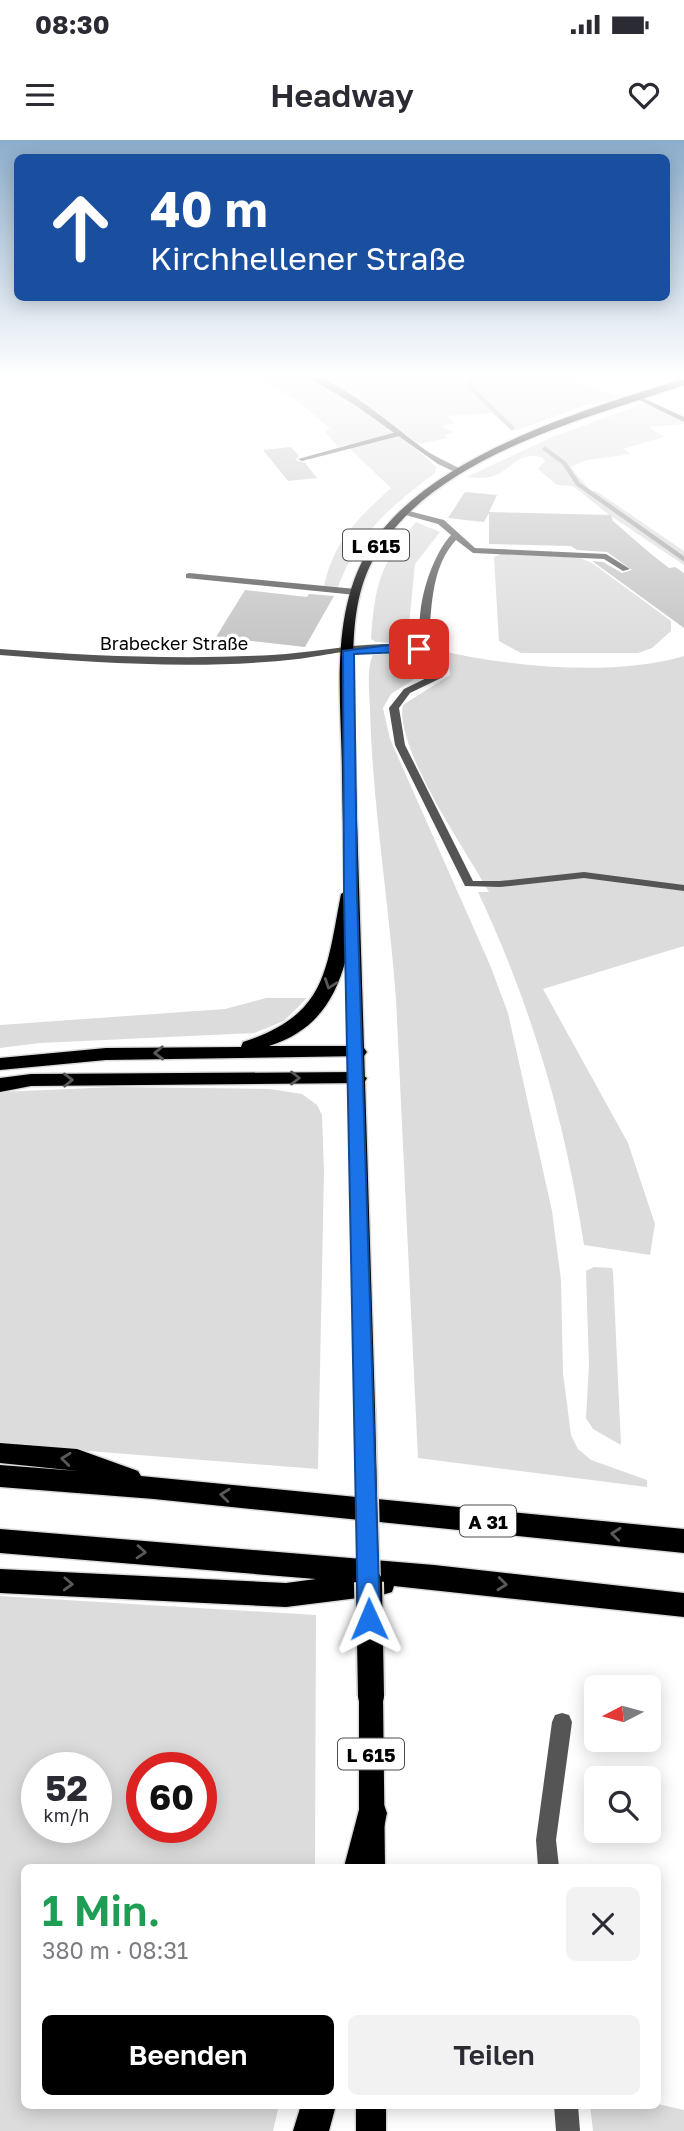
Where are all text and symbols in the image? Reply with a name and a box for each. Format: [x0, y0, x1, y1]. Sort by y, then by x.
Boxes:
text: 08:30 [35, 9, 110, 40]
icon: menu [21, 76, 59, 114]
text: Headway [270, 76, 414, 114]
icon: heart [625, 76, 663, 114]
text: 40 m [150, 179, 268, 238]
icon: ahead [35, 182, 126, 273]
text: Kirchhellener Straße [150, 239, 466, 277]
road number: L 615 [343, 530, 409, 560]
pin [389, 619, 449, 679]
icon: arrive [400, 630, 438, 668]
street label: Brabecker Straße [100, 632, 248, 654]
one-way arrow [324, 978, 338, 990]
one-way arrow [153, 1045, 164, 1061]
one-way arrow [291, 1070, 301, 1086]
one-way arrow [63, 1072, 74, 1088]
one-way arrow [60, 1452, 71, 1467]
one-way arrow [219, 1488, 230, 1503]
road number: A 31 [460, 1506, 516, 1536]
one-way arrow [610, 1527, 621, 1542]
one-way arrow [136, 1544, 147, 1559]
one-way arrow [63, 1577, 74, 1592]
one-way arrow [496, 1577, 508, 1592]
position arrow [332, 1582, 406, 1656]
north arrow [584, 1675, 662, 1752]
map controls [584, 1675, 661, 1843]
road number: L 615 [338, 1738, 404, 1770]
speed limit sign: 60 [126, 1752, 217, 1843]
button: search [584, 1766, 661, 1843]
text: 52 [45, 1767, 88, 1809]
text: km/h [44, 1804, 89, 1826]
text: 1 Min. [42, 1885, 160, 1935]
button: close [566, 1887, 640, 1961]
text: 380 m · 08:31 [42, 1936, 188, 1964]
button: Beenden [42, 2015, 334, 2095]
button: Teilen [348, 2015, 640, 2095]

